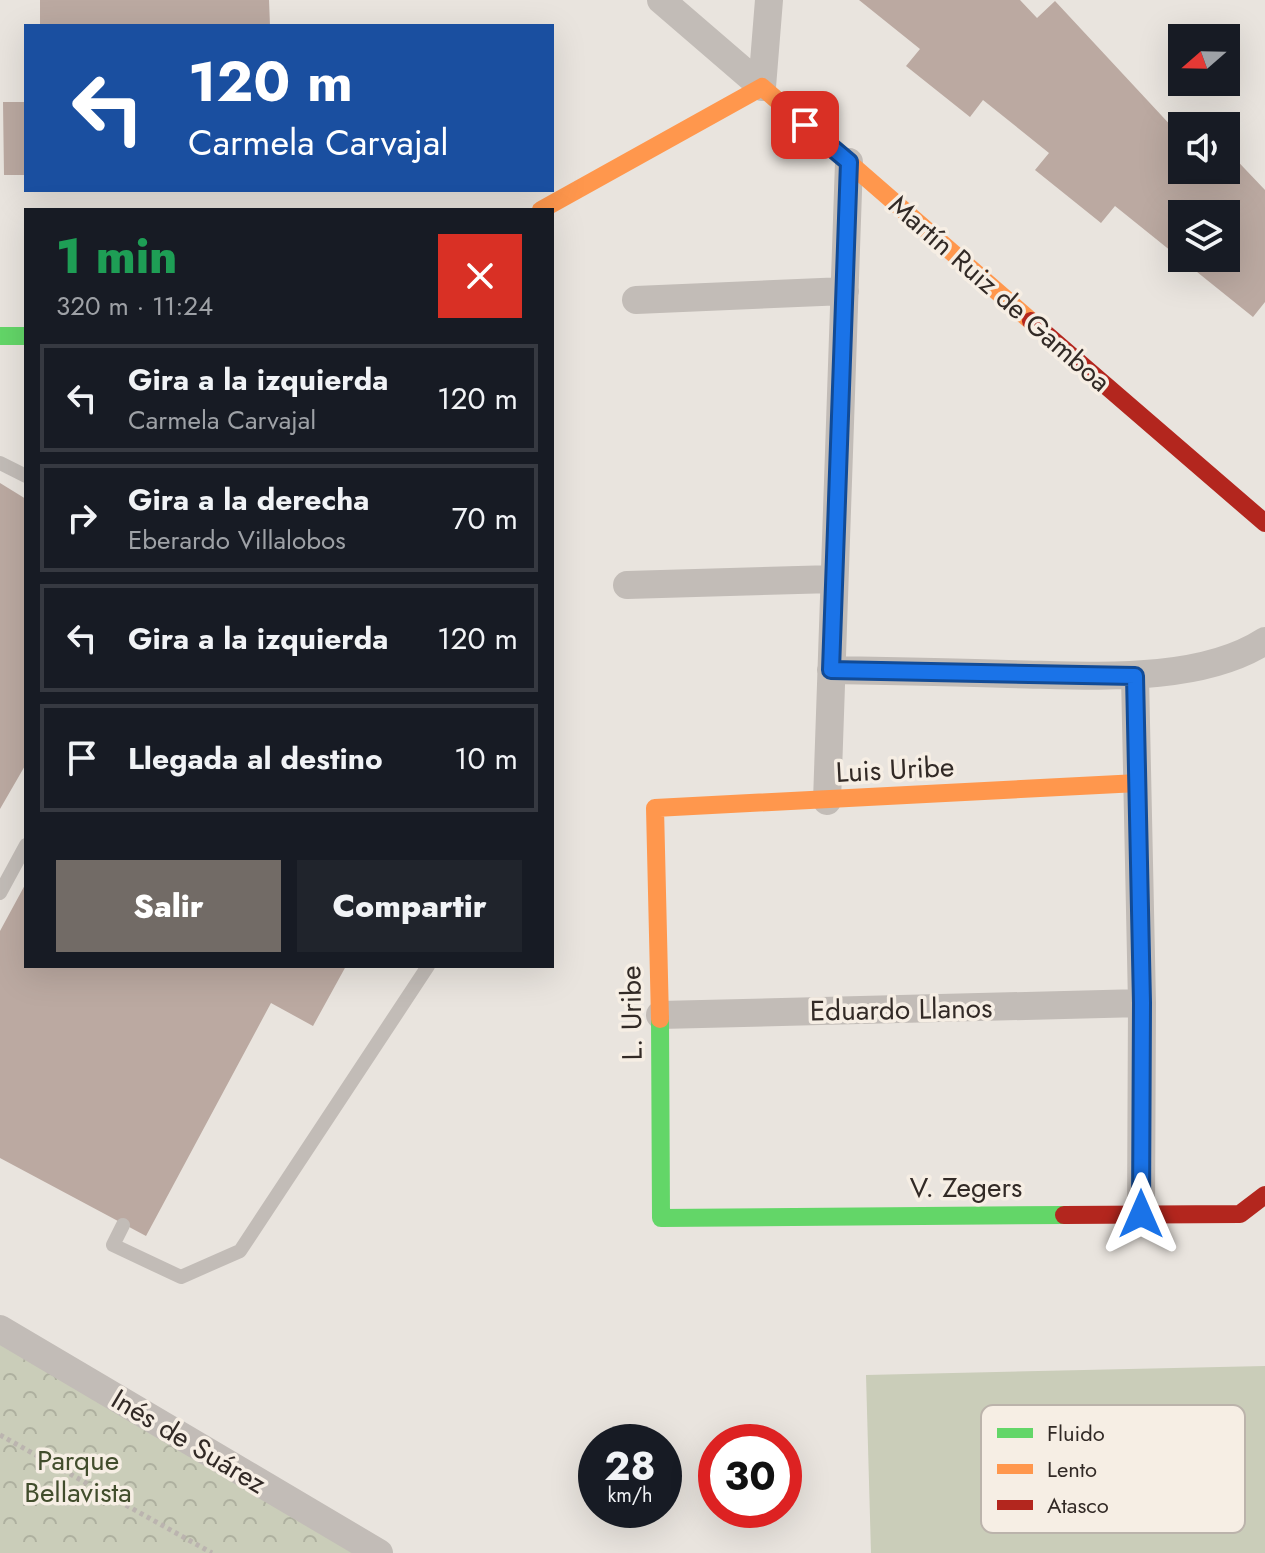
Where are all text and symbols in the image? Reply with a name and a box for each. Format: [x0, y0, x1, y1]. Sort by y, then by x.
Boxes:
north arrow [1168, 24, 1240, 96]
map controls [1168, 24, 1240, 272]
text: 120 m [188, 41, 353, 122]
icon: left [56, 56, 160, 160]
pin [771, 91, 839, 159]
icon: arrive [783, 103, 827, 147]
button: sound [1168, 112, 1240, 184]
text: Carmela Carvajal [188, 116, 449, 168]
street label: Martín Ruiz de Gamboa [880, 185, 1120, 401]
button: layers [1168, 200, 1240, 272]
text: 1 min [56, 222, 177, 291]
button: close [438, 234, 522, 318]
text: 320 m · 11:24 [56, 287, 213, 325]
text: Gira a la izquierda [128, 358, 388, 401]
icon: left [60, 376, 104, 420]
text: 120 m [437, 377, 518, 420]
text: Carmela Carvajal [128, 401, 316, 439]
text: Gira a la derecha [128, 478, 369, 521]
icon: right [60, 496, 104, 540]
text: 70 m [452, 497, 518, 540]
text: Eberardo Villalobos [128, 521, 346, 559]
icon: left [60, 616, 104, 660]
text: Gira a la izquierda [128, 617, 388, 660]
text: 120 m [437, 617, 518, 660]
icon: arrive [60, 736, 104, 780]
text: Llegada al destino [128, 737, 383, 780]
text: 10 m [454, 737, 518, 780]
street label: Luis Uribe [835, 746, 955, 793]
button: Salir [56, 860, 281, 952]
button: Compartir [297, 860, 522, 952]
street label: L. Uribe [610, 965, 653, 1061]
street label: Eduardo Llanos [809, 987, 993, 1032]
street label: V. Zegers [910, 1167, 1022, 1208]
position arrow [1099, 1172, 1183, 1256]
street label: Inés de Suárez [104, 1379, 274, 1504]
legend [981, 1405, 1245, 1533]
text: Fluido [1047, 1417, 1105, 1449]
speed limit sign: 30 [698, 1424, 802, 1528]
text: 28 [604, 1437, 656, 1495]
park label: Parque Bellavista [24, 1440, 132, 1513]
text: Lento [1047, 1453, 1097, 1485]
text: km/h [607, 1481, 653, 1510]
text: Atasco [1047, 1489, 1109, 1521]

